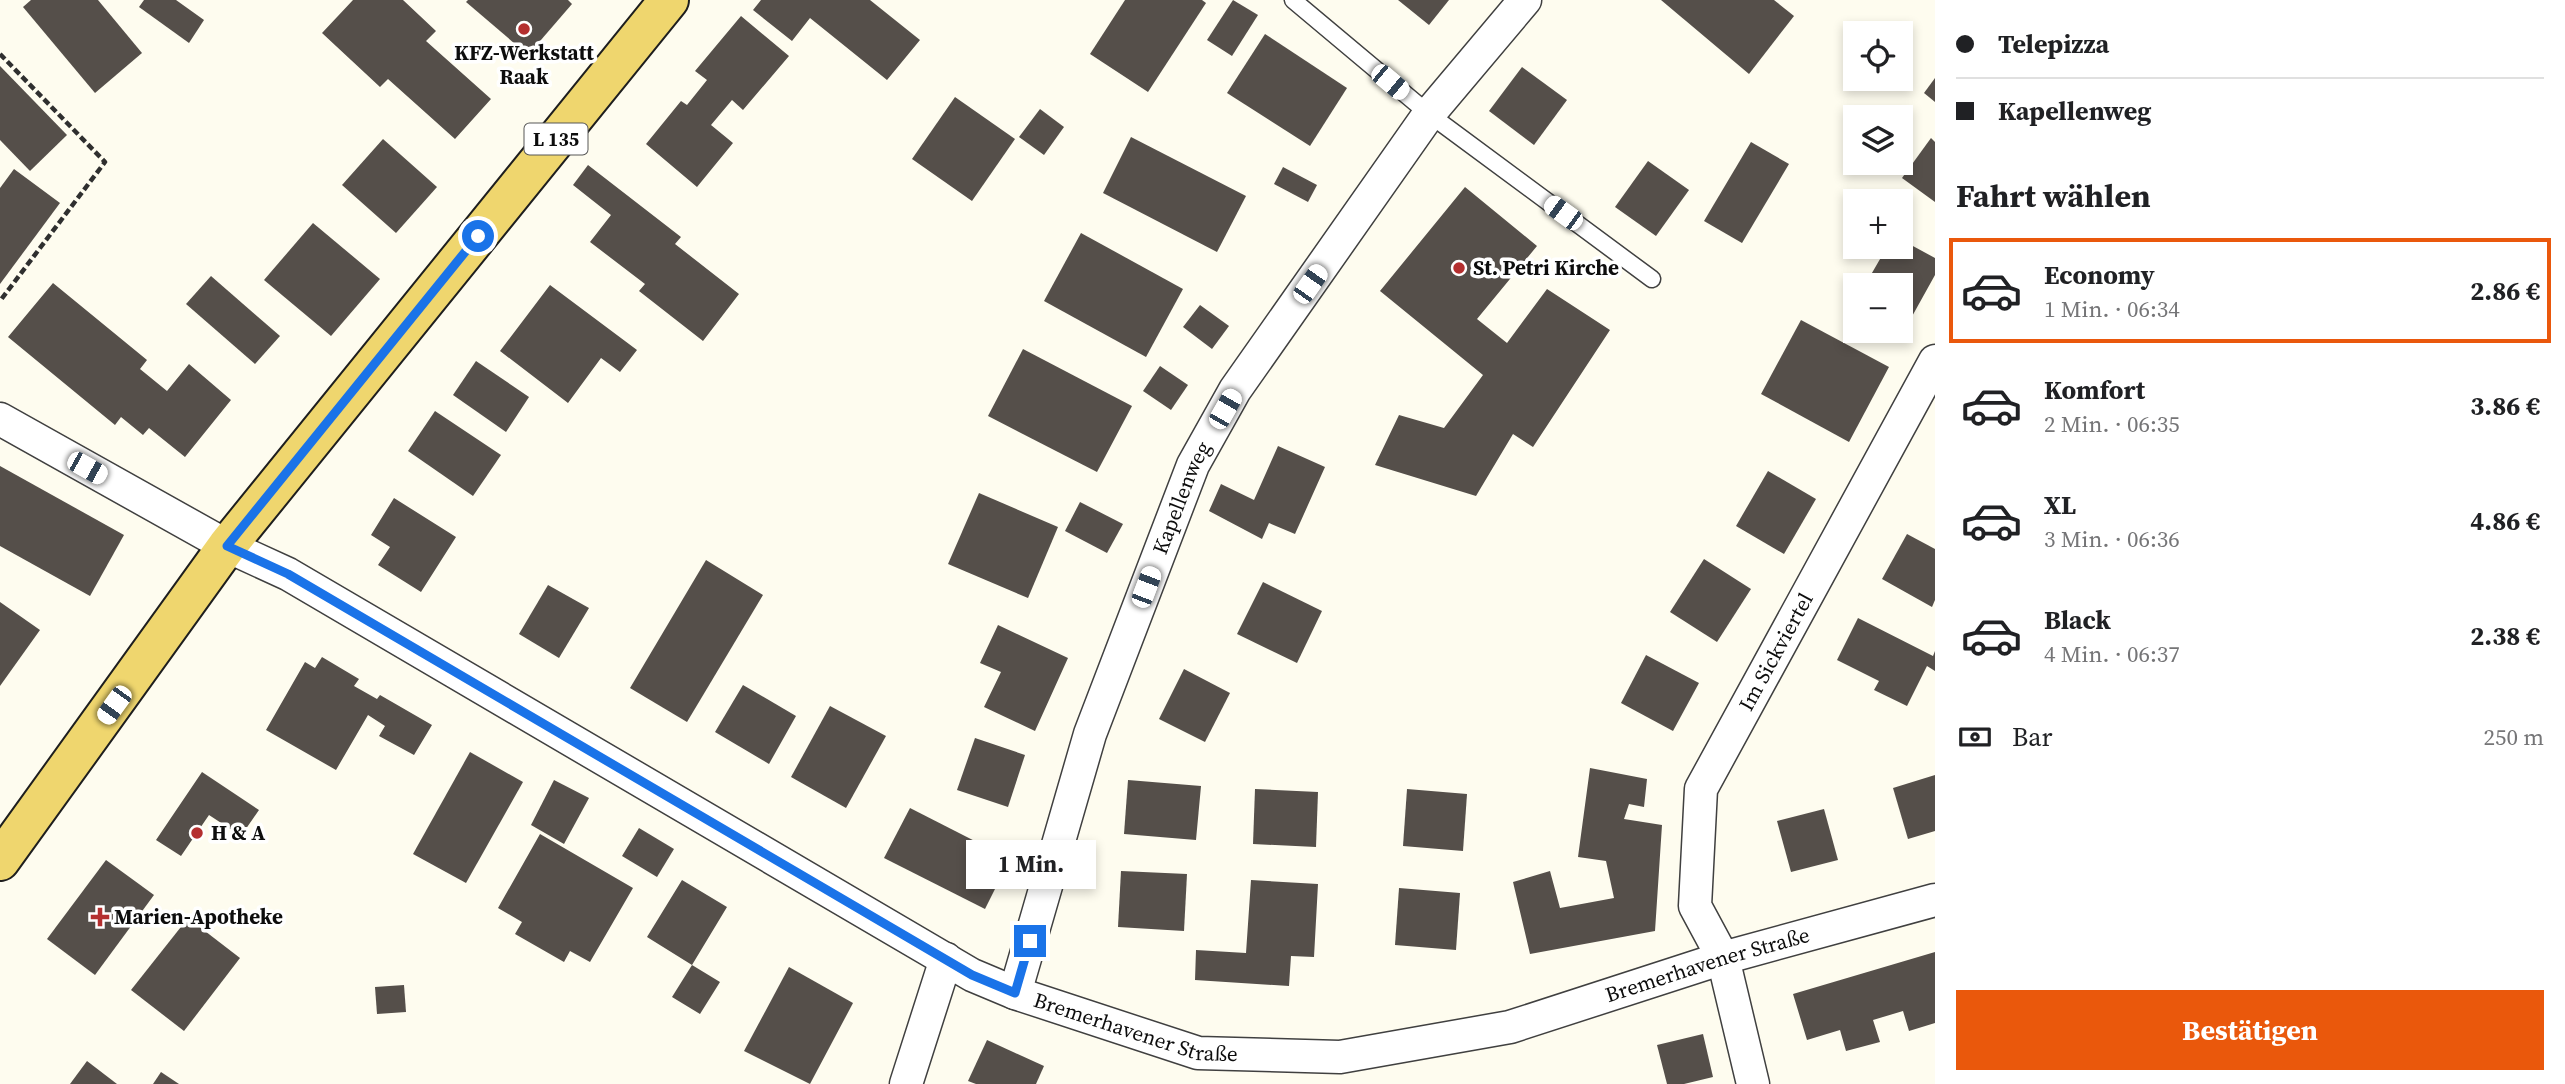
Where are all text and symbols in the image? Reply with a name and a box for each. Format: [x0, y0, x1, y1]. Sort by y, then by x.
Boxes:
marker: KFZ-Werkstatt Raak [516, 21, 532, 37]
map controls [1843, 21, 1913, 343]
button: locate [1843, 21, 1913, 91]
text: Telepizza [1998, 26, 2109, 62]
place label: KFZ-Werkstatt Raak [454, 38, 594, 91]
car [1368, 60, 1413, 104]
text: Kapellenweg [1998, 93, 2151, 129]
button: layers [1843, 105, 1913, 175]
road number: L 135 [524, 124, 588, 154]
text: Fahrt wählen [1956, 174, 2151, 218]
button: + [1843, 189, 1913, 259]
car [1540, 192, 1587, 234]
route start [462, 220, 494, 252]
place label: St. Petri Kirche [1473, 253, 1619, 282]
text: Economy [2044, 257, 2155, 293]
icon: car [1960, 259, 2023, 322]
marker: St. Petri Kirche [1451, 260, 1467, 276]
car [1290, 261, 1331, 307]
button: − [1843, 273, 1913, 343]
text: 2.86 € [2470, 273, 2540, 309]
text: 1 Min. · 06:34 [2044, 293, 2180, 325]
text: Komfort [2044, 372, 2145, 408]
icon: car [1960, 374, 2023, 437]
car [1206, 386, 1245, 432]
text: 3.86 € [2470, 388, 2540, 424]
text: 2 Min. · 06:35 [2044, 408, 2180, 440]
street label: Kapellenweg [1145, 436, 1217, 558]
car [64, 449, 111, 487]
text: XL [2044, 487, 2076, 523]
icon: car [1960, 489, 2023, 552]
text: 4.86 € [2470, 503, 2540, 539]
text: 3 Min. · 06:36 [2044, 523, 2180, 555]
car [1129, 564, 1164, 610]
street label: Im Sickviertel [1731, 587, 1820, 716]
text: Black [2044, 602, 2111, 638]
icon: car [1960, 604, 2023, 667]
text: 2.38 € [2470, 618, 2540, 654]
text: 4 Min. · 06:37 [2044, 638, 2180, 670]
car [94, 682, 135, 728]
icon: cash [1956, 718, 1994, 756]
text: Bar [2012, 719, 2052, 755]
text: 250 m [2483, 721, 2544, 753]
place label: H & A [211, 818, 265, 847]
marker: H & A [189, 825, 205, 841]
callout: 1 Min. [965, 839, 1095, 888]
text: 1 Min. [998, 848, 1064, 880]
place label: Marien-Apotheke [114, 902, 283, 931]
marker: Marien-Apotheke [92, 909, 108, 925]
street label: Bremerhavener Straße [1602, 920, 1813, 1009]
route end [1014, 925, 1046, 957]
street label: Bremerhavener Straße [1030, 985, 1238, 1068]
button: Bestätigen [1956, 990, 2544, 1070]

